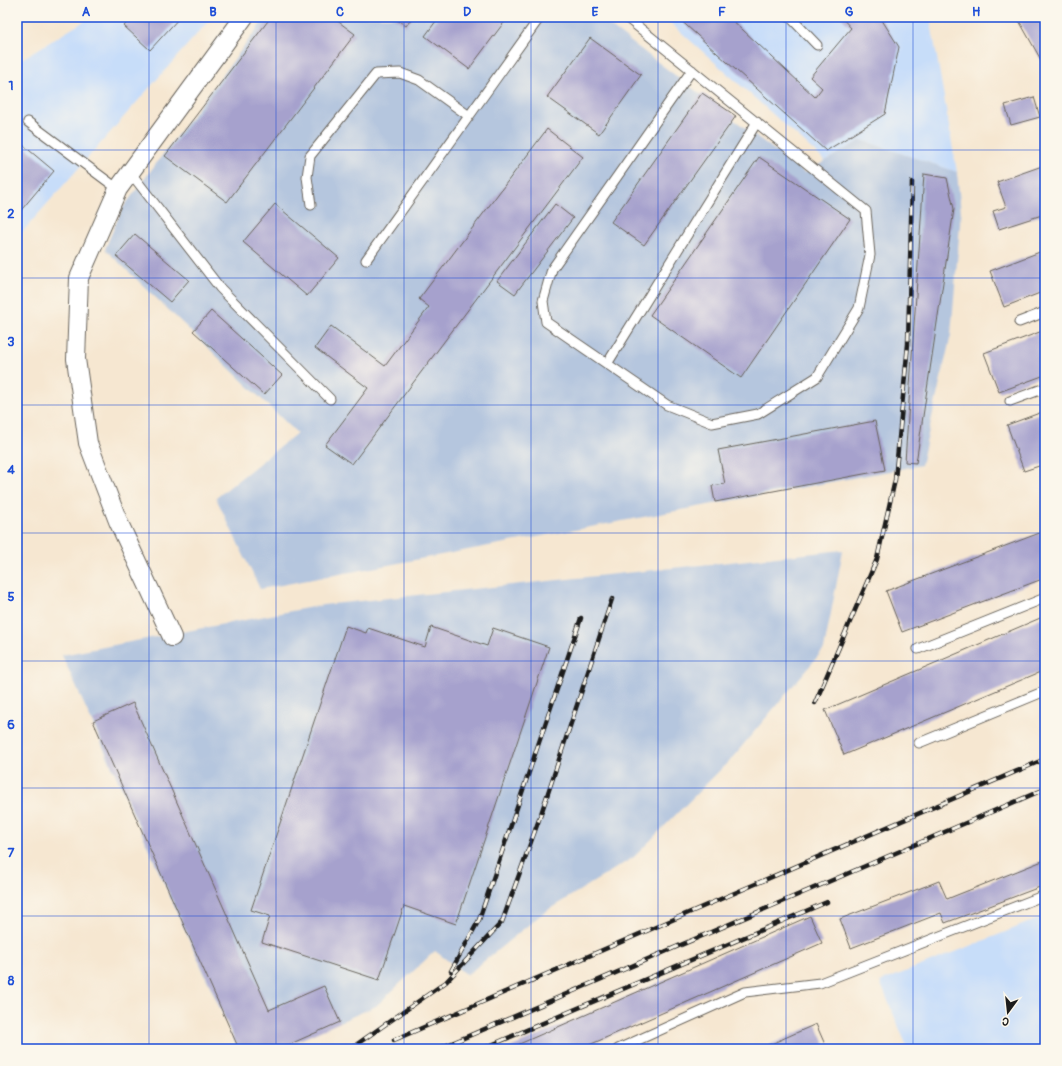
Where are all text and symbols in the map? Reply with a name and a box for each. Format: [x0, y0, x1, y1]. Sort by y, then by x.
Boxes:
text: A [82, 4, 91, 20]
text: B [209, 4, 217, 20]
text: C [336, 4, 344, 20]
text: D [463, 4, 471, 20]
text: E [592, 4, 599, 20]
text: F [718, 4, 726, 20]
text: G [845, 4, 854, 20]
text: H [972, 4, 980, 20]
text: 1 [8, 78, 14, 94]
text: 2 [7, 206, 15, 222]
text: 3 [7, 334, 15, 350]
text: 4 [7, 462, 15, 478]
text: 5 [7, 589, 15, 605]
text: 6 [7, 717, 15, 733]
text: 7 [8, 845, 15, 861]
text: 8 [8, 973, 15, 989]
north arrow [988, 992, 1028, 1032]
text: С [1000, 1014, 1011, 1028]

